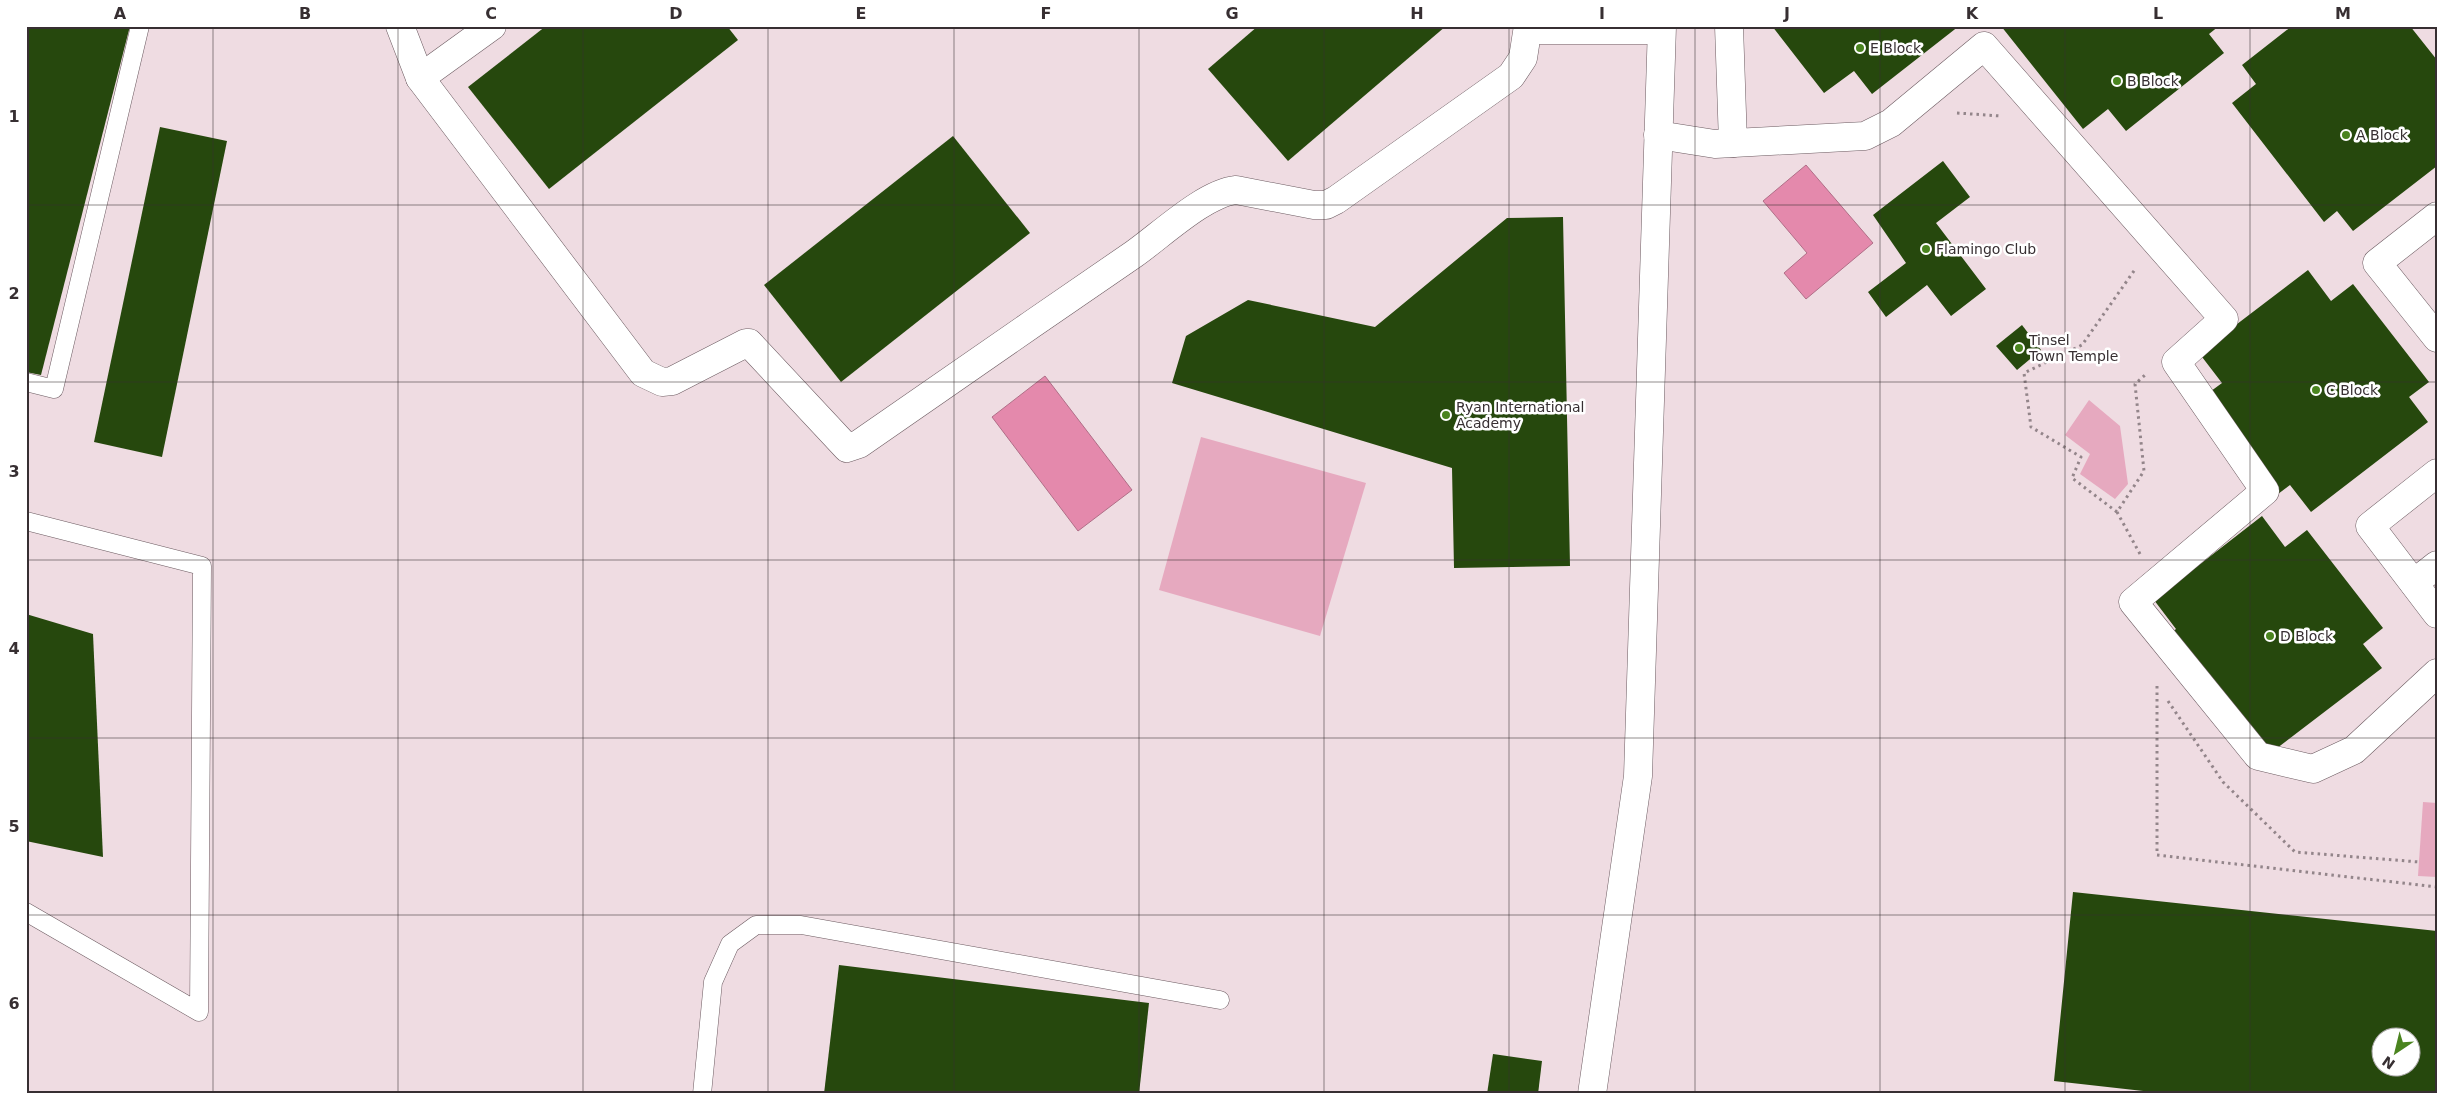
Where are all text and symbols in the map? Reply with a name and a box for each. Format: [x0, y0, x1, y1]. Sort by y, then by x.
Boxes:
text: A [114, 4, 127, 23]
text: B [299, 4, 311, 23]
text: C [485, 4, 497, 23]
text: D [669, 4, 683, 23]
text: E [856, 4, 866, 23]
text: F [1041, 4, 1051, 23]
text: G [1225, 4, 1239, 23]
text: H [1410, 4, 1424, 23]
text: I [1599, 4, 1605, 23]
text: J [1783, 4, 1790, 23]
text: K [1966, 4, 1979, 23]
text: L [2153, 4, 2163, 23]
text: M [2335, 4, 2351, 23]
place label: E Block [1870, 40, 1922, 56]
marker: E Block [1854, 42, 1866, 54]
place label: B Block [2127, 73, 2180, 89]
marker: B Block [2111, 75, 2123, 87]
text: 1 [8, 107, 20, 126]
place label: A Block [2356, 127, 2409, 143]
marker: A Block [2340, 129, 2352, 141]
place label: Flamingo Club [1936, 241, 2036, 257]
marker: Flamingo Club [1920, 243, 1932, 255]
text: 2 [8, 284, 20, 303]
place label: Tinsel Town Temple [2028, 332, 2118, 364]
marker: Tinsel Town Temple [2013, 342, 2025, 354]
place label: C Block [2326, 382, 2379, 398]
marker: C Block [2310, 384, 2322, 396]
place label: Ryan International Academy [1456, 399, 1585, 431]
marker: Ryan International Academy [1440, 409, 1452, 421]
text: 3 [8, 462, 20, 481]
place label: D Block [2280, 628, 2334, 644]
marker: D Block [2264, 630, 2276, 642]
text: 4 [8, 639, 20, 658]
text: 5 [8, 817, 20, 836]
text: 6 [8, 994, 20, 1013]
north arrow [2370, 1028, 2420, 1078]
text: N [2379, 1053, 2398, 1073]

